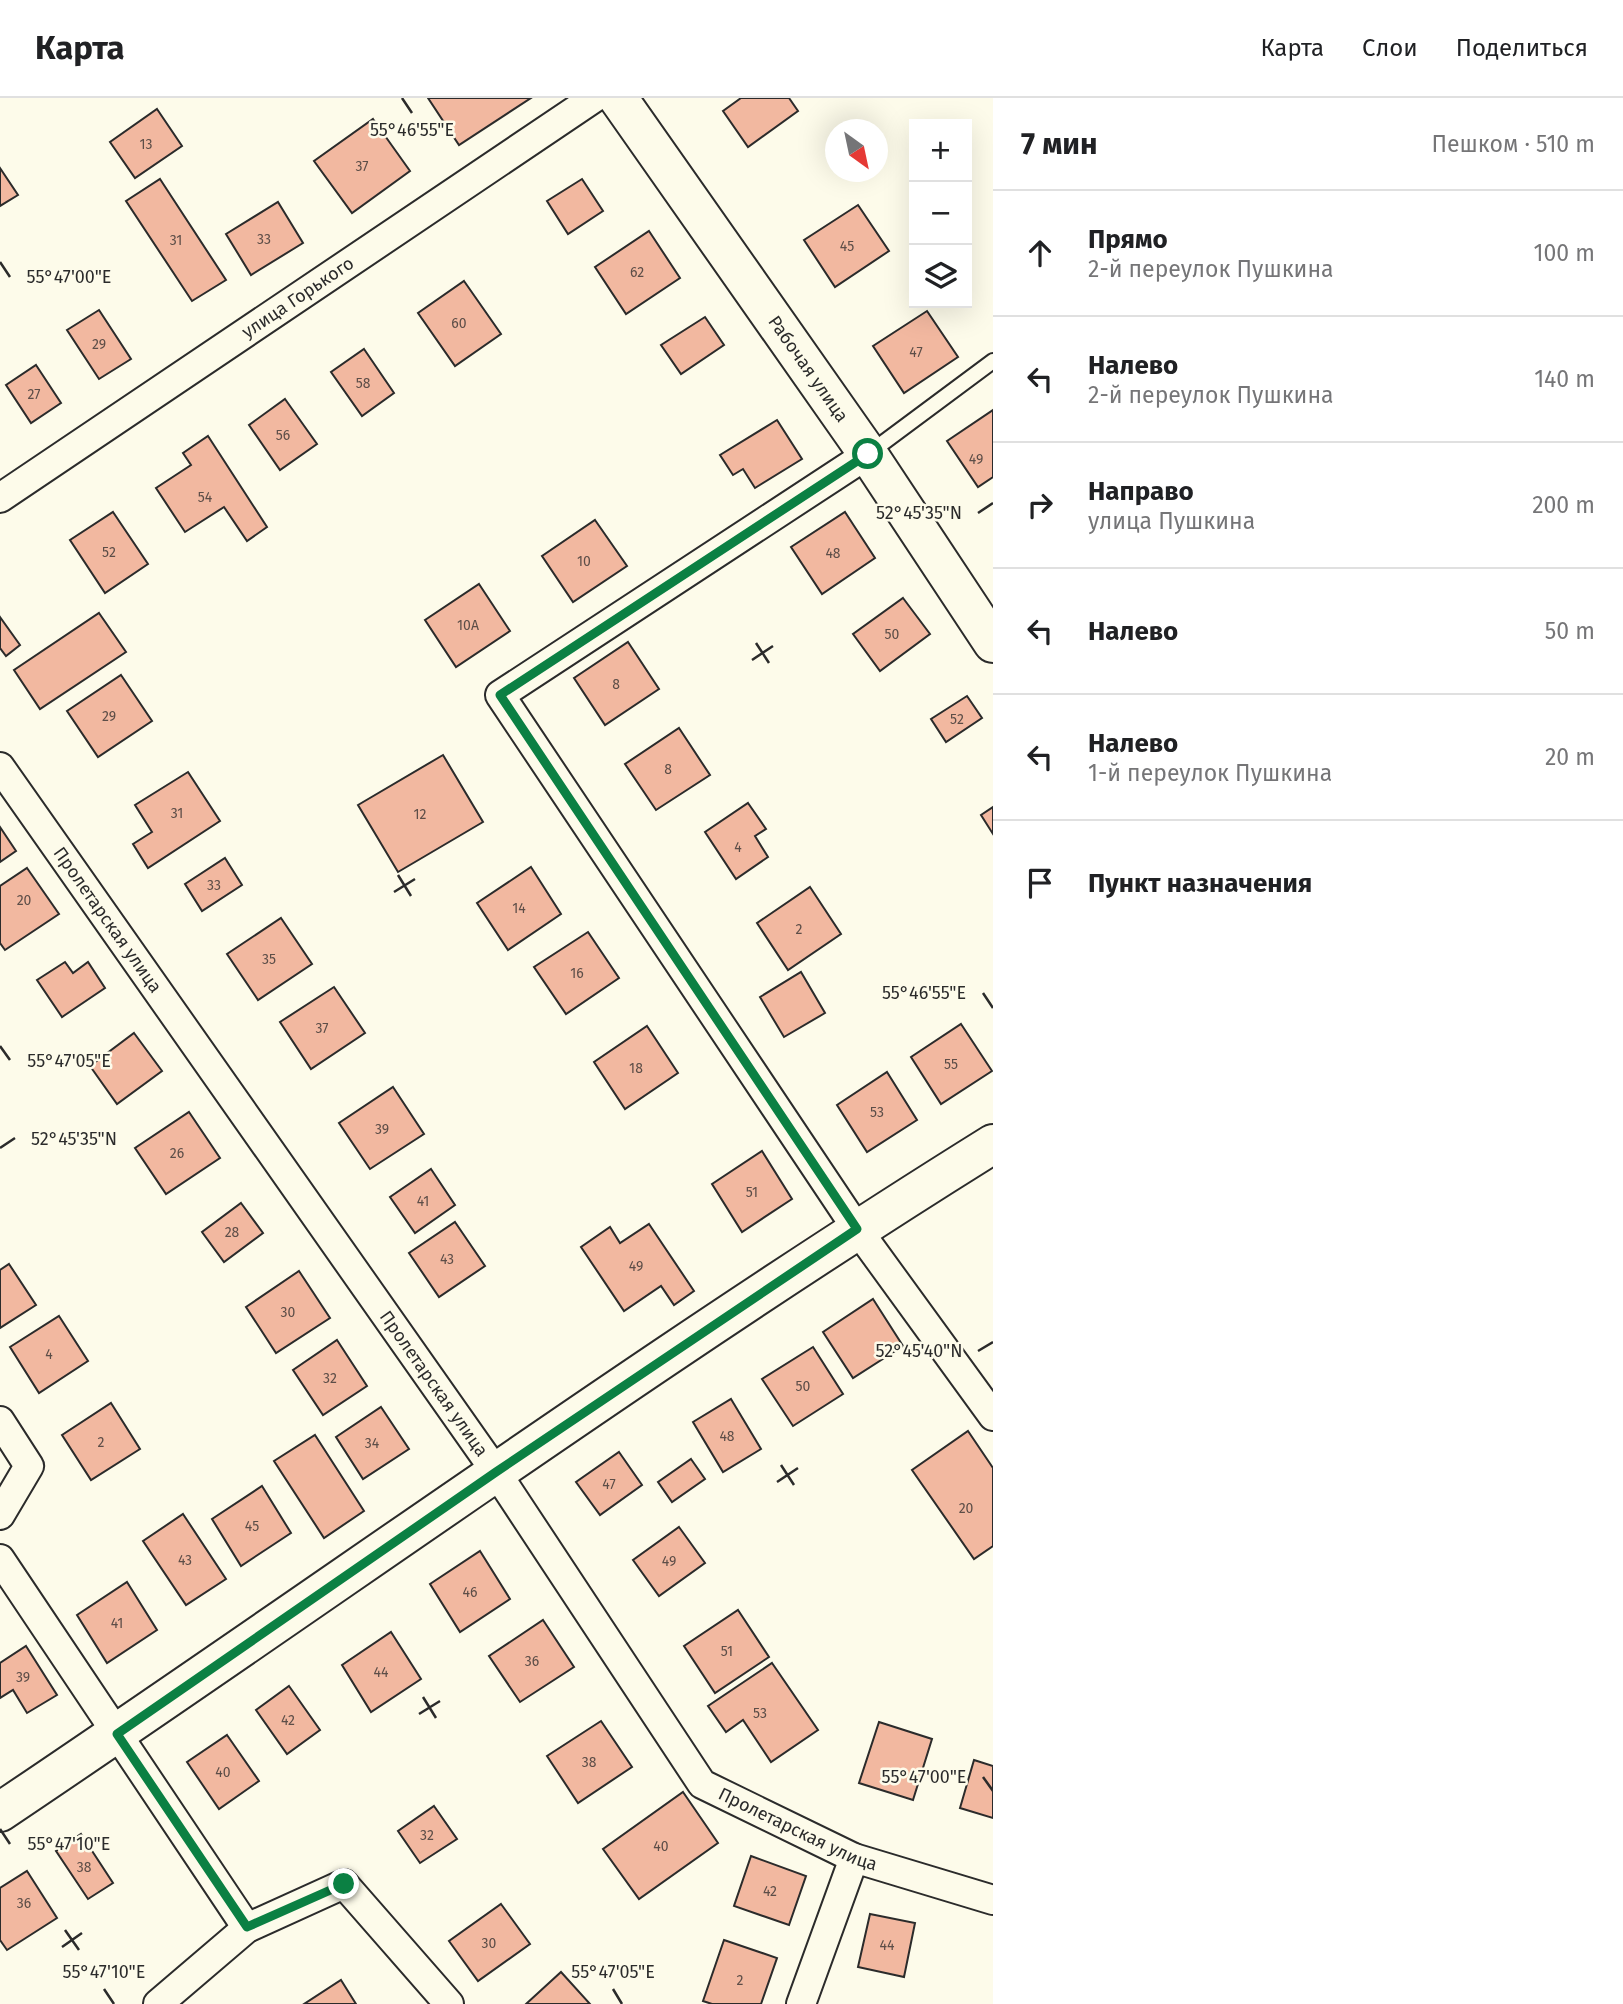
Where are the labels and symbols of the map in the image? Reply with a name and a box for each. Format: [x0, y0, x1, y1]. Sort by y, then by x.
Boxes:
text: 55°46'55"E [370, 119, 454, 141]
north arrow [825, 119, 888, 182]
house number: 13 [139, 136, 153, 153]
house number: 37 [355, 158, 369, 175]
house number: 33 [257, 231, 271, 248]
house number: 31 [170, 232, 182, 249]
house number: 45 [840, 238, 854, 255]
street label: улица Горького [238, 252, 358, 343]
house number: 62 [630, 264, 644, 281]
text: 55°47'00"E [27, 266, 111, 288]
street label: Рабочая улица [763, 311, 853, 426]
house number: 60 [451, 315, 467, 332]
house number: 29 [92, 336, 106, 353]
house number: 47 [909, 344, 923, 361]
house number: 58 [356, 375, 371, 392]
house number: 27 [27, 386, 41, 403]
house number: 56 [276, 427, 290, 444]
route start [852, 438, 883, 469]
house number: 49 [969, 451, 983, 468]
house number: 54 [198, 489, 213, 506]
text: 52°45'35"N [876, 502, 962, 524]
house number: 52 [102, 544, 116, 561]
house number: 48 [825, 545, 841, 562]
house number: 10 [577, 553, 591, 570]
house number: 10А [457, 617, 479, 634]
house number: 50 [885, 626, 900, 643]
house number: 8 [612, 676, 620, 693]
house number: 29 [102, 708, 116, 725]
house number: 52 [950, 711, 964, 728]
house number: 8 [664, 761, 672, 778]
house number: 31 [171, 805, 183, 822]
house number: 12 [414, 806, 427, 823]
house number: 4 [734, 839, 742, 856]
street label: Пролетарская улица [49, 843, 166, 997]
house number: 33 [207, 877, 221, 894]
house number: 20 [17, 892, 32, 909]
house number: 14 [512, 900, 526, 917]
house number: 2 [796, 921, 803, 938]
house number: 35 [262, 951, 276, 968]
house number: 16 [570, 965, 584, 982]
text: 55°46'55"E [882, 982, 966, 1004]
house number: 37 [315, 1020, 329, 1037]
text: 55°47'05"E [27, 1050, 111, 1072]
house number: 55 [944, 1056, 958, 1073]
house number: 18 [629, 1060, 643, 1077]
house number: 53 [870, 1104, 884, 1121]
house number: 39 [375, 1121, 389, 1138]
text: 52°45'35"N [31, 1128, 117, 1150]
house number: 26 [170, 1145, 184, 1162]
house number: 51 [746, 1184, 758, 1201]
house number: 41 [417, 1193, 429, 1210]
house number: 28 [225, 1224, 240, 1241]
house number: 43 [440, 1251, 454, 1268]
house number: 49 [629, 1258, 643, 1275]
house number: 30 [281, 1304, 296, 1321]
street label: Пролетарская улица [375, 1307, 493, 1461]
text: 52°45'40"N [875, 1340, 963, 1362]
house number: 4 [45, 1346, 53, 1363]
house number: 32 [323, 1370, 337, 1387]
house number: 50 [796, 1378, 811, 1395]
house number: 48 [719, 1428, 735, 1445]
house number: 2 [98, 1434, 105, 1451]
house number: 34 [365, 1435, 380, 1452]
house number: 47 [602, 1476, 616, 1493]
house number: 20 [959, 1500, 974, 1517]
house number: 45 [245, 1518, 259, 1535]
house number: 43 [178, 1552, 192, 1569]
house number: 49 [662, 1553, 676, 1570]
house number: 46 [463, 1584, 477, 1601]
house number: 41 [111, 1615, 123, 1632]
house number: 51 [721, 1643, 733, 1660]
house number: 36 [525, 1653, 539, 1670]
house number: 44 [374, 1664, 389, 1681]
house number: 39 [16, 1669, 30, 1686]
house number: 53 [753, 1705, 767, 1722]
house number: 42 [281, 1712, 295, 1729]
house number: 38 [582, 1754, 597, 1771]
house number: 40 [215, 1764, 231, 1781]
text: 55°47'00"E [882, 1766, 966, 1788]
street label: Пролетарская улица [715, 1783, 880, 1875]
house number: 32 [420, 1827, 434, 1844]
text: 55°47'10"E [28, 1833, 110, 1855]
house number: 40 [653, 1838, 669, 1855]
house number: 38 [77, 1859, 92, 1876]
route end [328, 1868, 359, 1899]
house number: 42 [763, 1883, 777, 1900]
house number: 36 [17, 1895, 31, 1912]
house number: 30 [482, 1935, 497, 1952]
house number: 44 [880, 1937, 895, 1954]
text: 55°47'10"E [63, 1961, 145, 1983]
text: 55°47'05"E [571, 1961, 655, 1983]
house number: 2 [737, 1972, 744, 1989]

